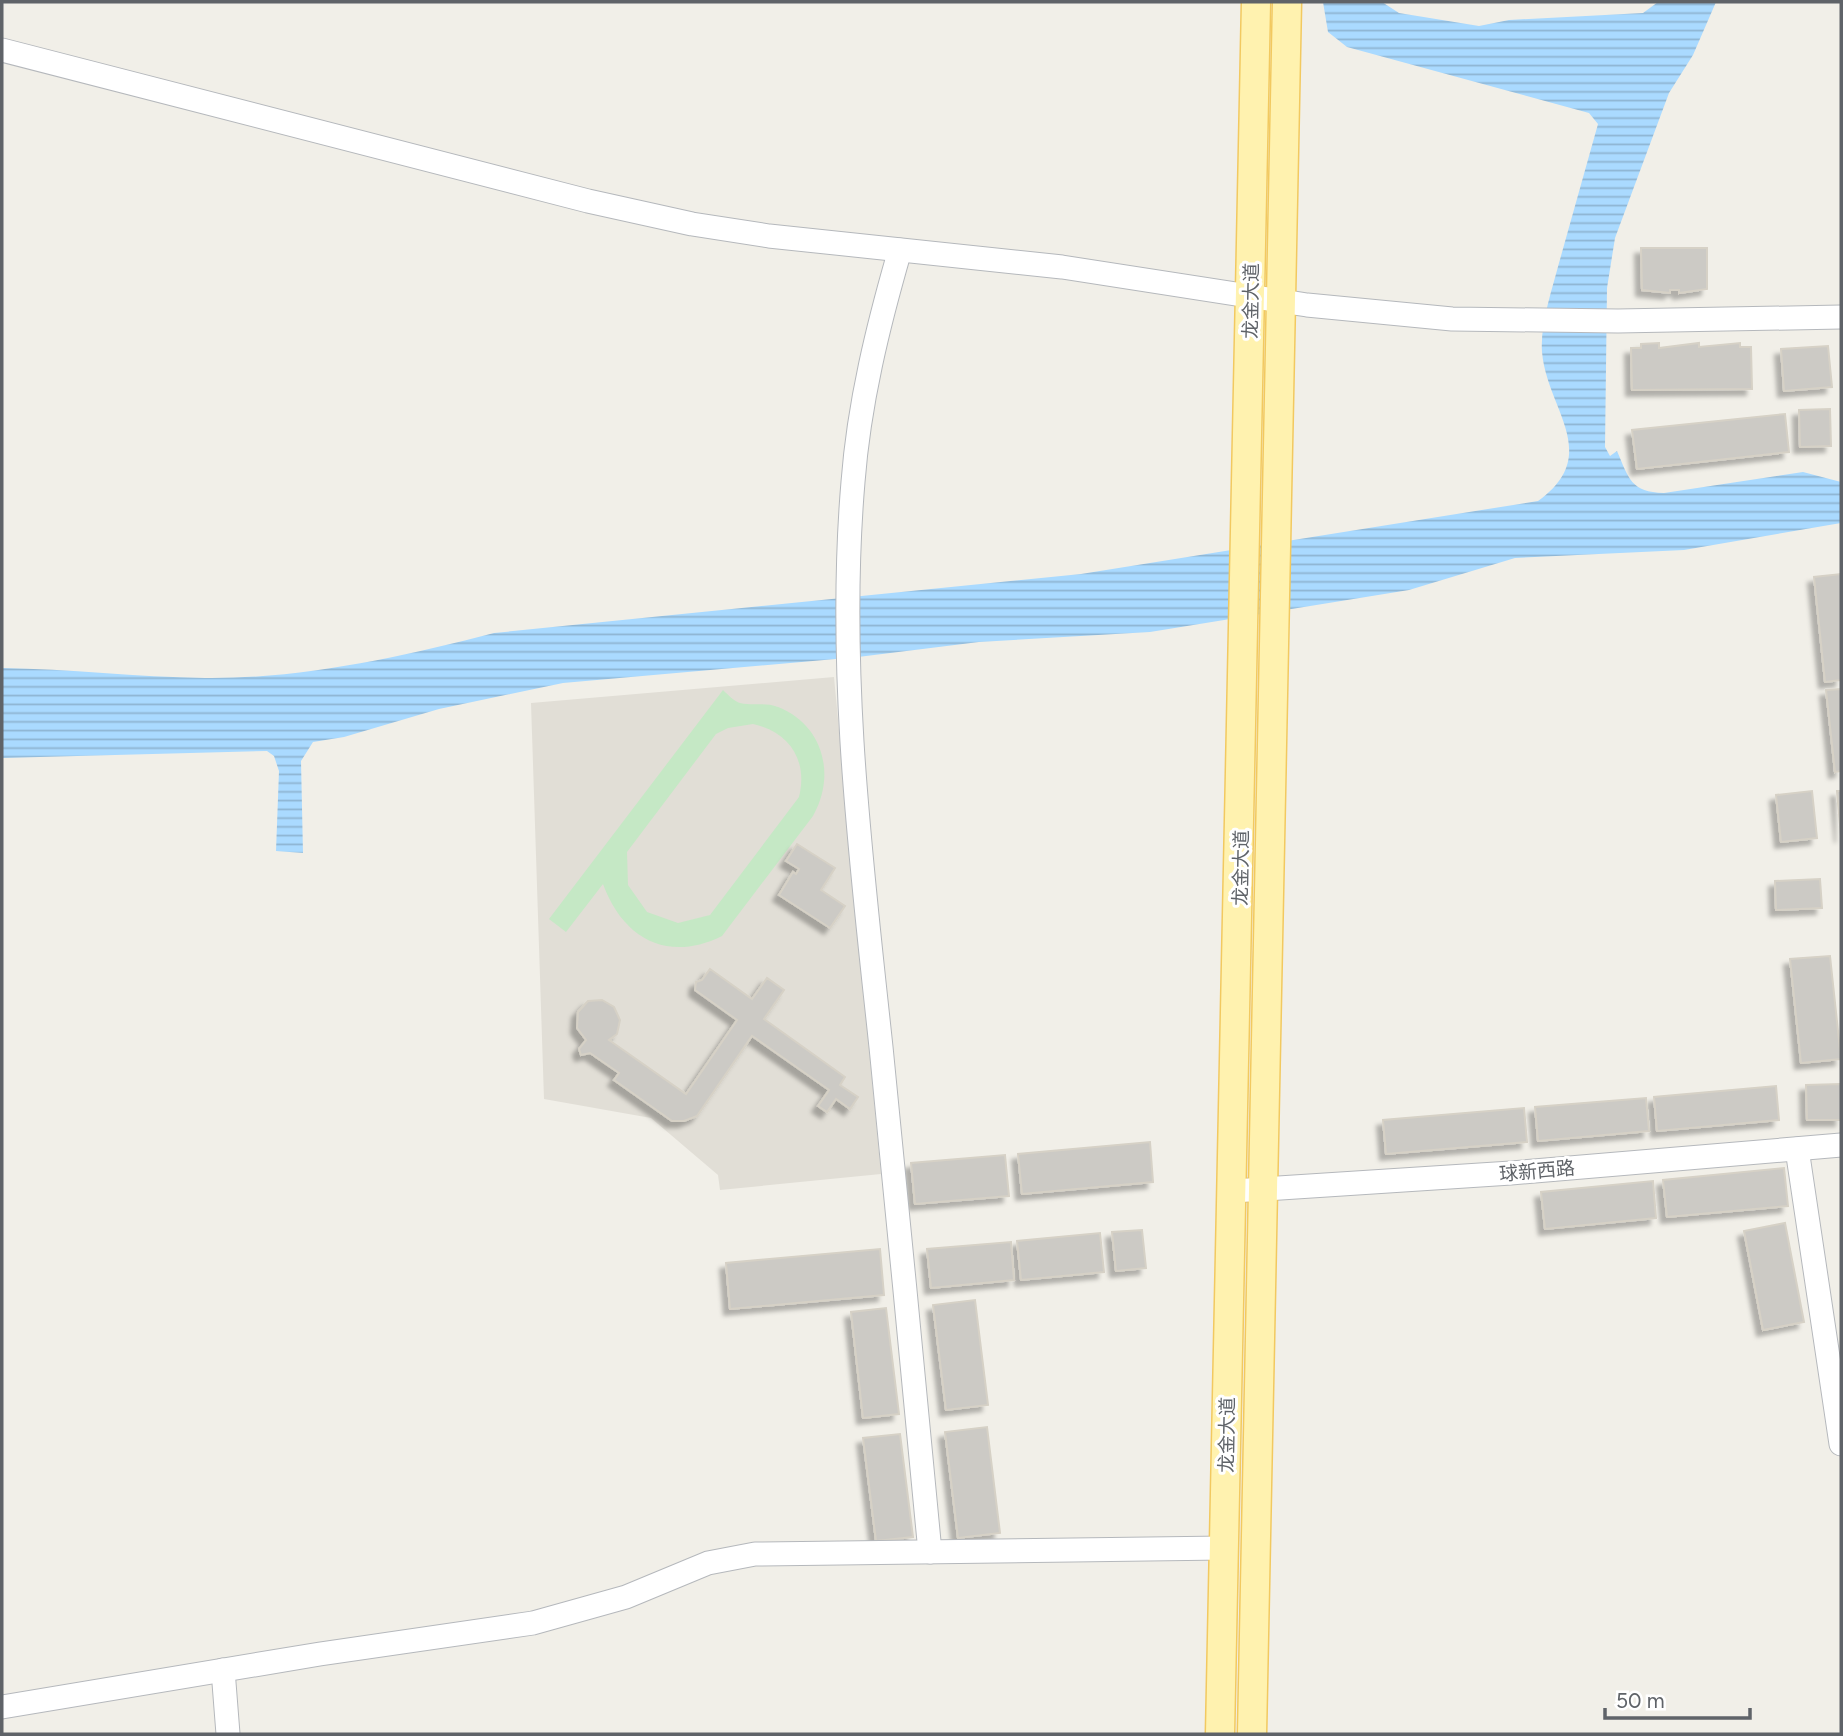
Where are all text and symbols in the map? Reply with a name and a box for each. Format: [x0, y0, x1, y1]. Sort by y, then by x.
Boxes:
street label: 龙金大道 [1239, 263, 1263, 339]
street label: 龙金大道 [1229, 830, 1253, 906]
street label: 球新西路 [1498, 1156, 1576, 1186]
street label: 龙金大道 [1215, 1397, 1239, 1473]
scale bar [1605, 1676, 1750, 1720]
text: 50 m [1616, 1688, 1665, 1713]

